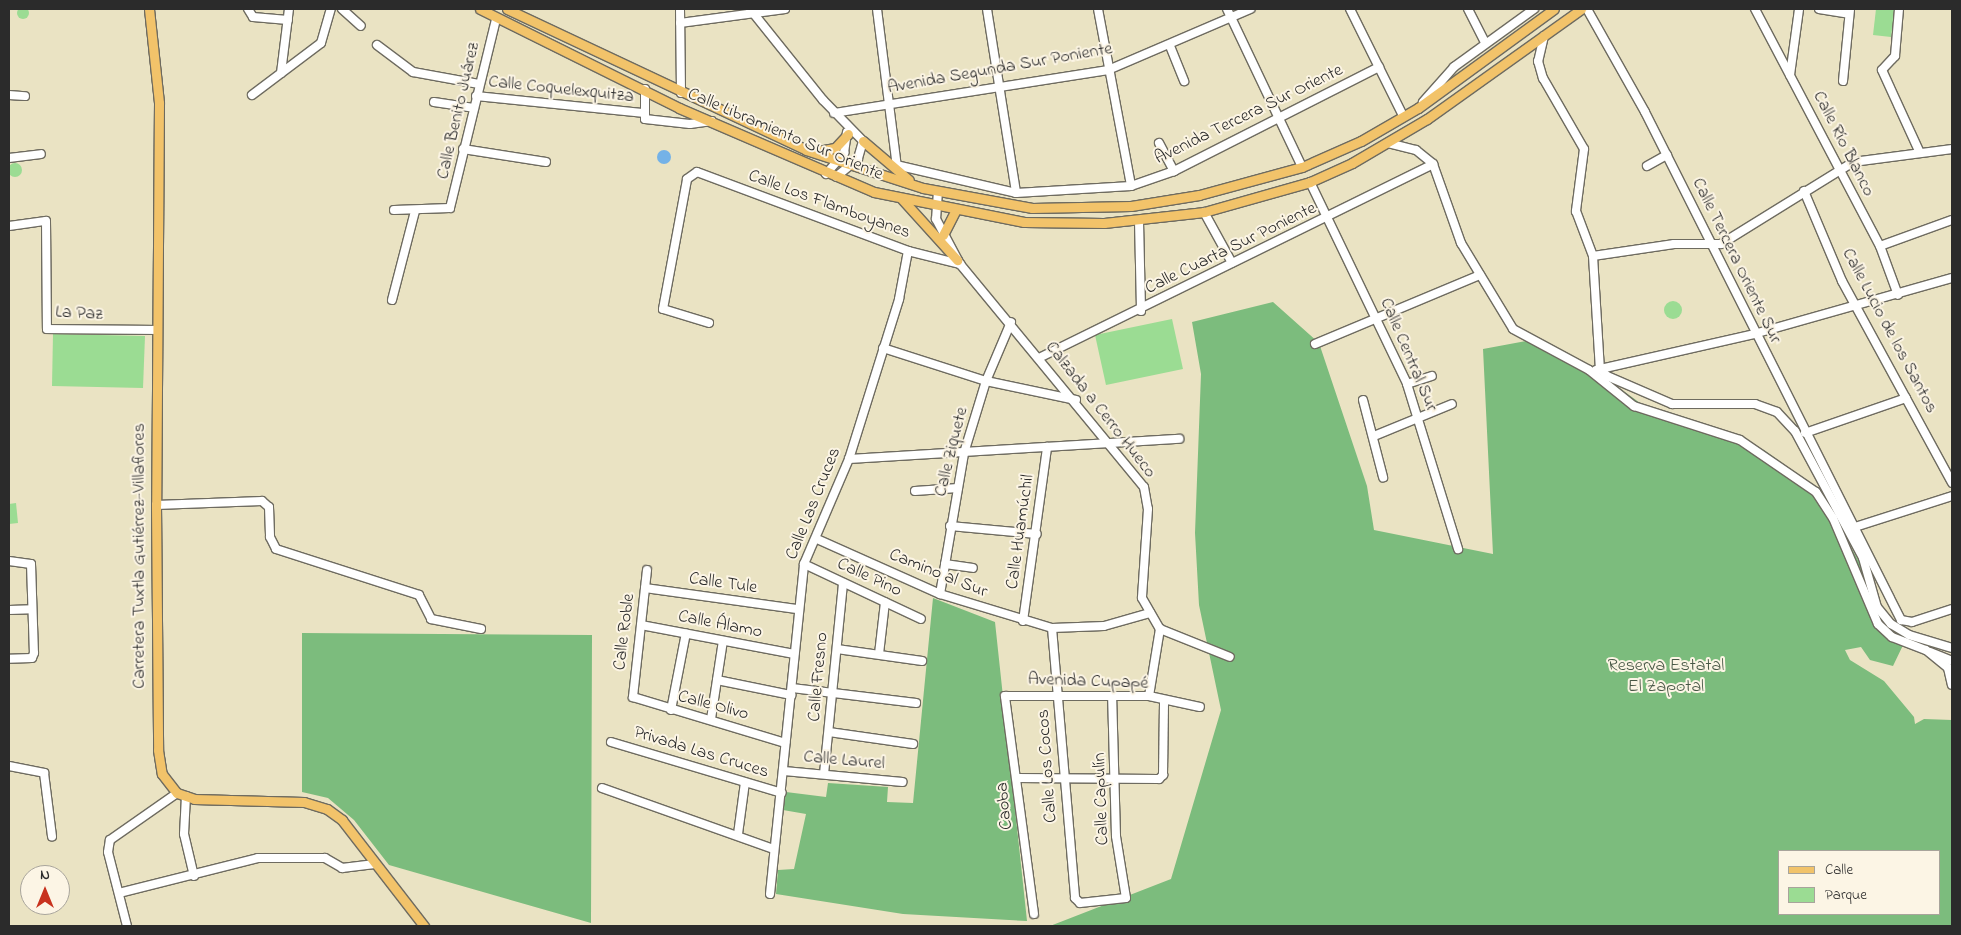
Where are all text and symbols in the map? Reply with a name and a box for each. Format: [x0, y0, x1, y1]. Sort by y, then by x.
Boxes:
street label: Avenida Segunda Sur Poniente [886, 39, 1114, 99]
street label: Calle Benito Juárez [433, 40, 485, 182]
street label: Avenida Tercera Sur Oriente [1151, 60, 1347, 170]
street label: Calle Coquelexquitza [487, 72, 635, 108]
street label: Calle Libramiento Sur Oriente [684, 84, 886, 186]
street label: Calle Río Blanco [1807, 88, 1879, 200]
street label: Calle Los Flamboyanes [745, 166, 913, 244]
street label: Calle Tercera Oriente Sur [1686, 175, 1786, 347]
street label: Calle Cuarta Sur Poniente [1142, 198, 1320, 300]
street label: Calle Lucio de los Santos [1836, 245, 1942, 417]
street label: Calle Central Sur [1374, 295, 1442, 415]
street label: La Paz [55, 302, 103, 326]
street label: Calzada a Cerro Hueco [1040, 337, 1160, 483]
street label: Calle Ziquete [930, 405, 974, 499]
street label: Carretera Tuxtla Gutiérrez-Villaflores [129, 423, 151, 689]
street label: Calle Las Cruces [782, 445, 846, 563]
street label: Calle Huamúchil [1002, 473, 1040, 591]
street label: Camino al Sur [886, 544, 990, 604]
street label: Calle Pino [833, 554, 905, 602]
street label: Calle Tule [687, 569, 759, 599]
street label: Calle Roble [610, 592, 640, 672]
street label: Calle Álamo [676, 606, 764, 644]
street label: Calle Fresno [804, 631, 834, 723]
park label: Reserva Estatal El Zapotal [1608, 656, 1724, 699]
street label: Avenida Cupapé [1027, 669, 1149, 695]
street label: Calle Olivo [675, 686, 751, 726]
street label: Calle Los Cocos [1033, 709, 1063, 823]
street label: Privada Las Cruces [631, 722, 771, 784]
street label: Calle Laurel [802, 747, 886, 775]
street label: Calle Capulín [1090, 752, 1114, 846]
street label: Caoba [992, 781, 1018, 831]
legend [1778, 850, 1941, 915]
text: Calle [1825, 859, 1853, 881]
north arrow [20, 865, 70, 915]
text: N [40, 865, 50, 886]
text: Parque [1825, 884, 1867, 906]

